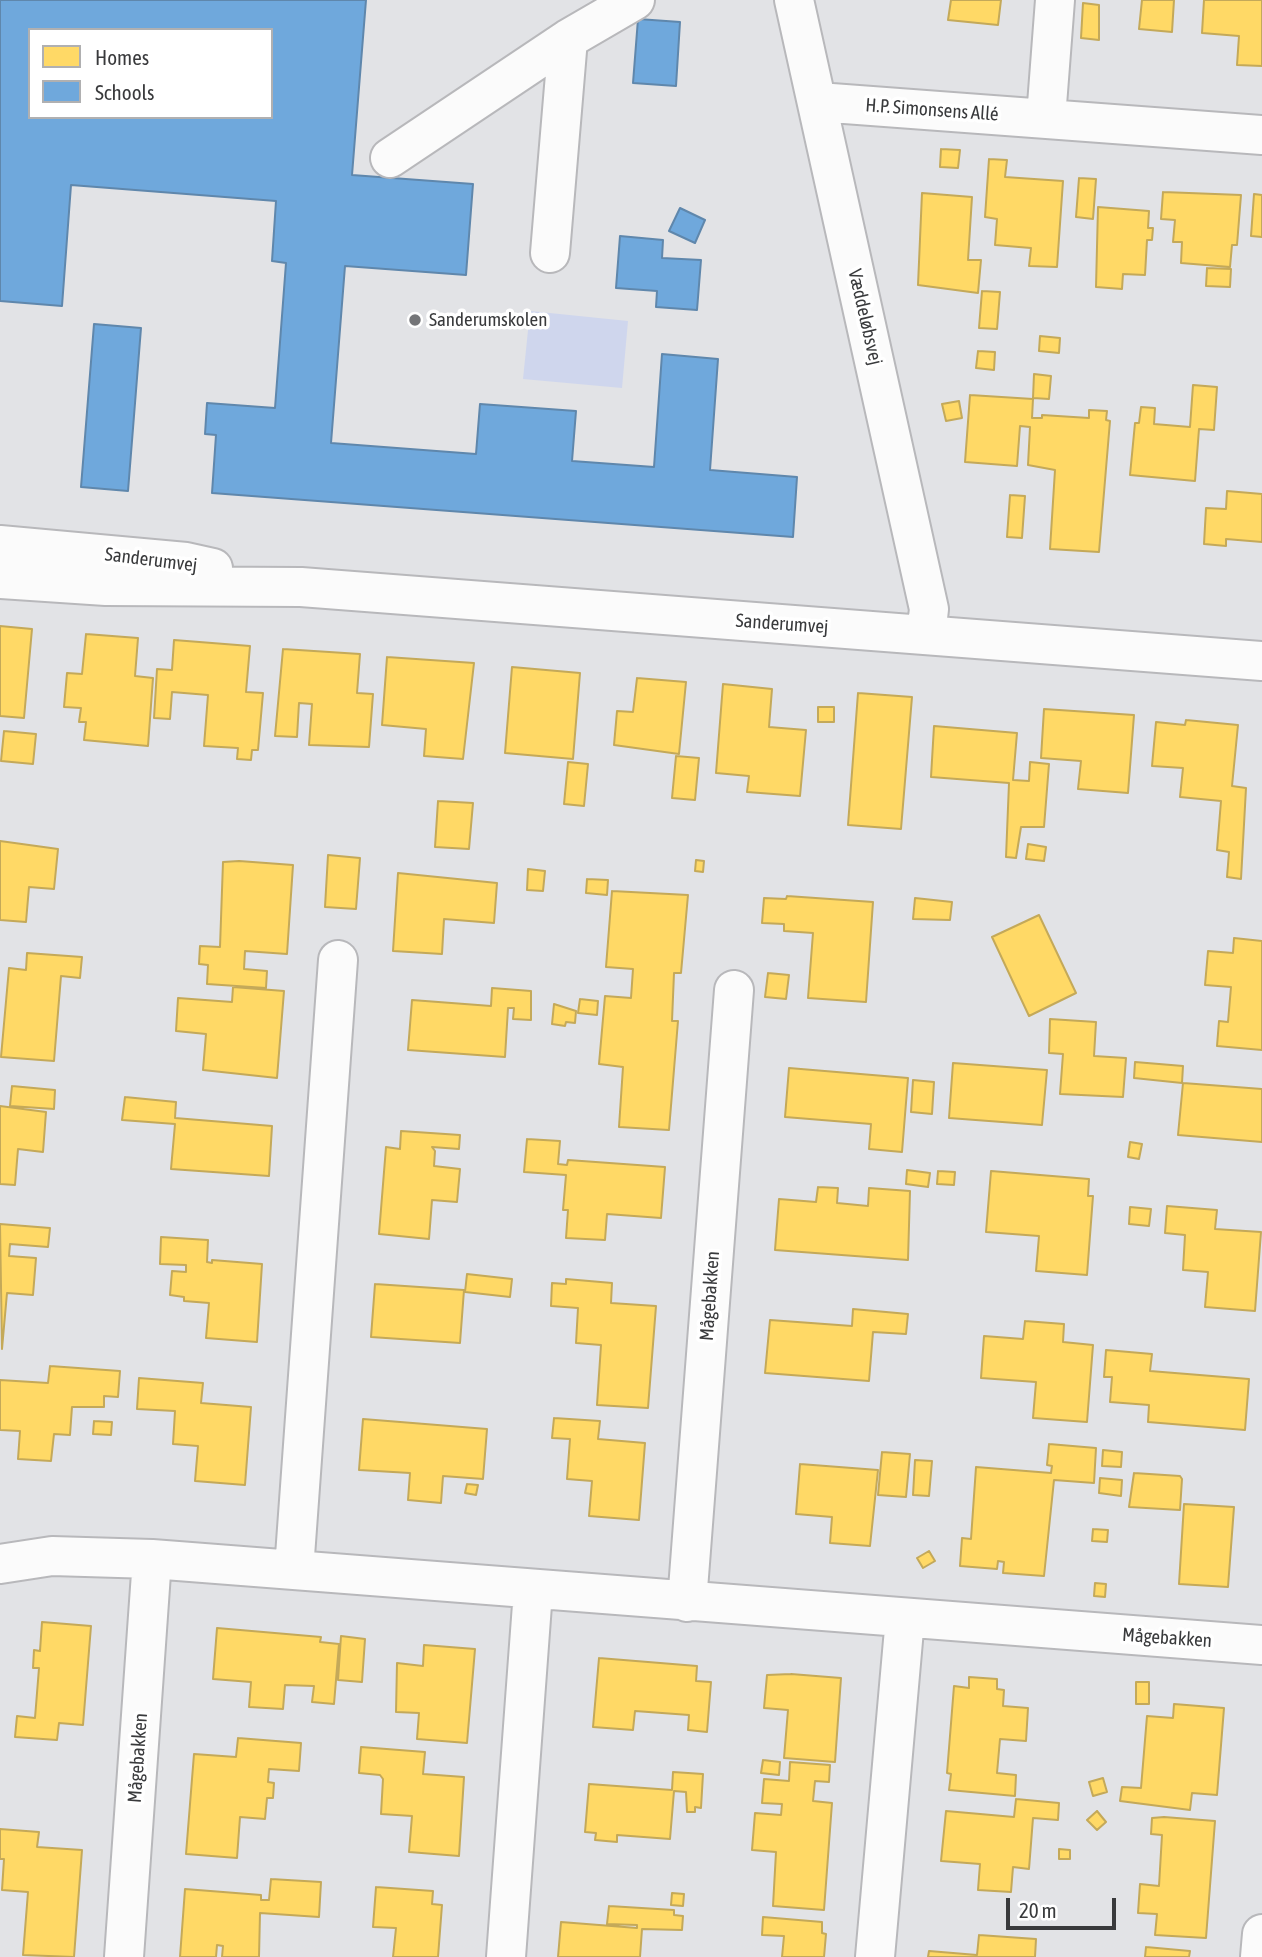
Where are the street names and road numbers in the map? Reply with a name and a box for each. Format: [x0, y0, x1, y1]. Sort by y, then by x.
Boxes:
street label: H.P. Simonsens Allé [865, 94, 999, 126]
street label: Væddeløbsvej [843, 267, 887, 367]
street label: Sanderumvej [104, 543, 198, 577]
street label: Sanderumvej [735, 609, 829, 639]
street label: Mågebakken [695, 1250, 725, 1342]
street label: Mågebakken [1121, 1623, 1213, 1653]
street label: Mågebakken [123, 1712, 153, 1804]

